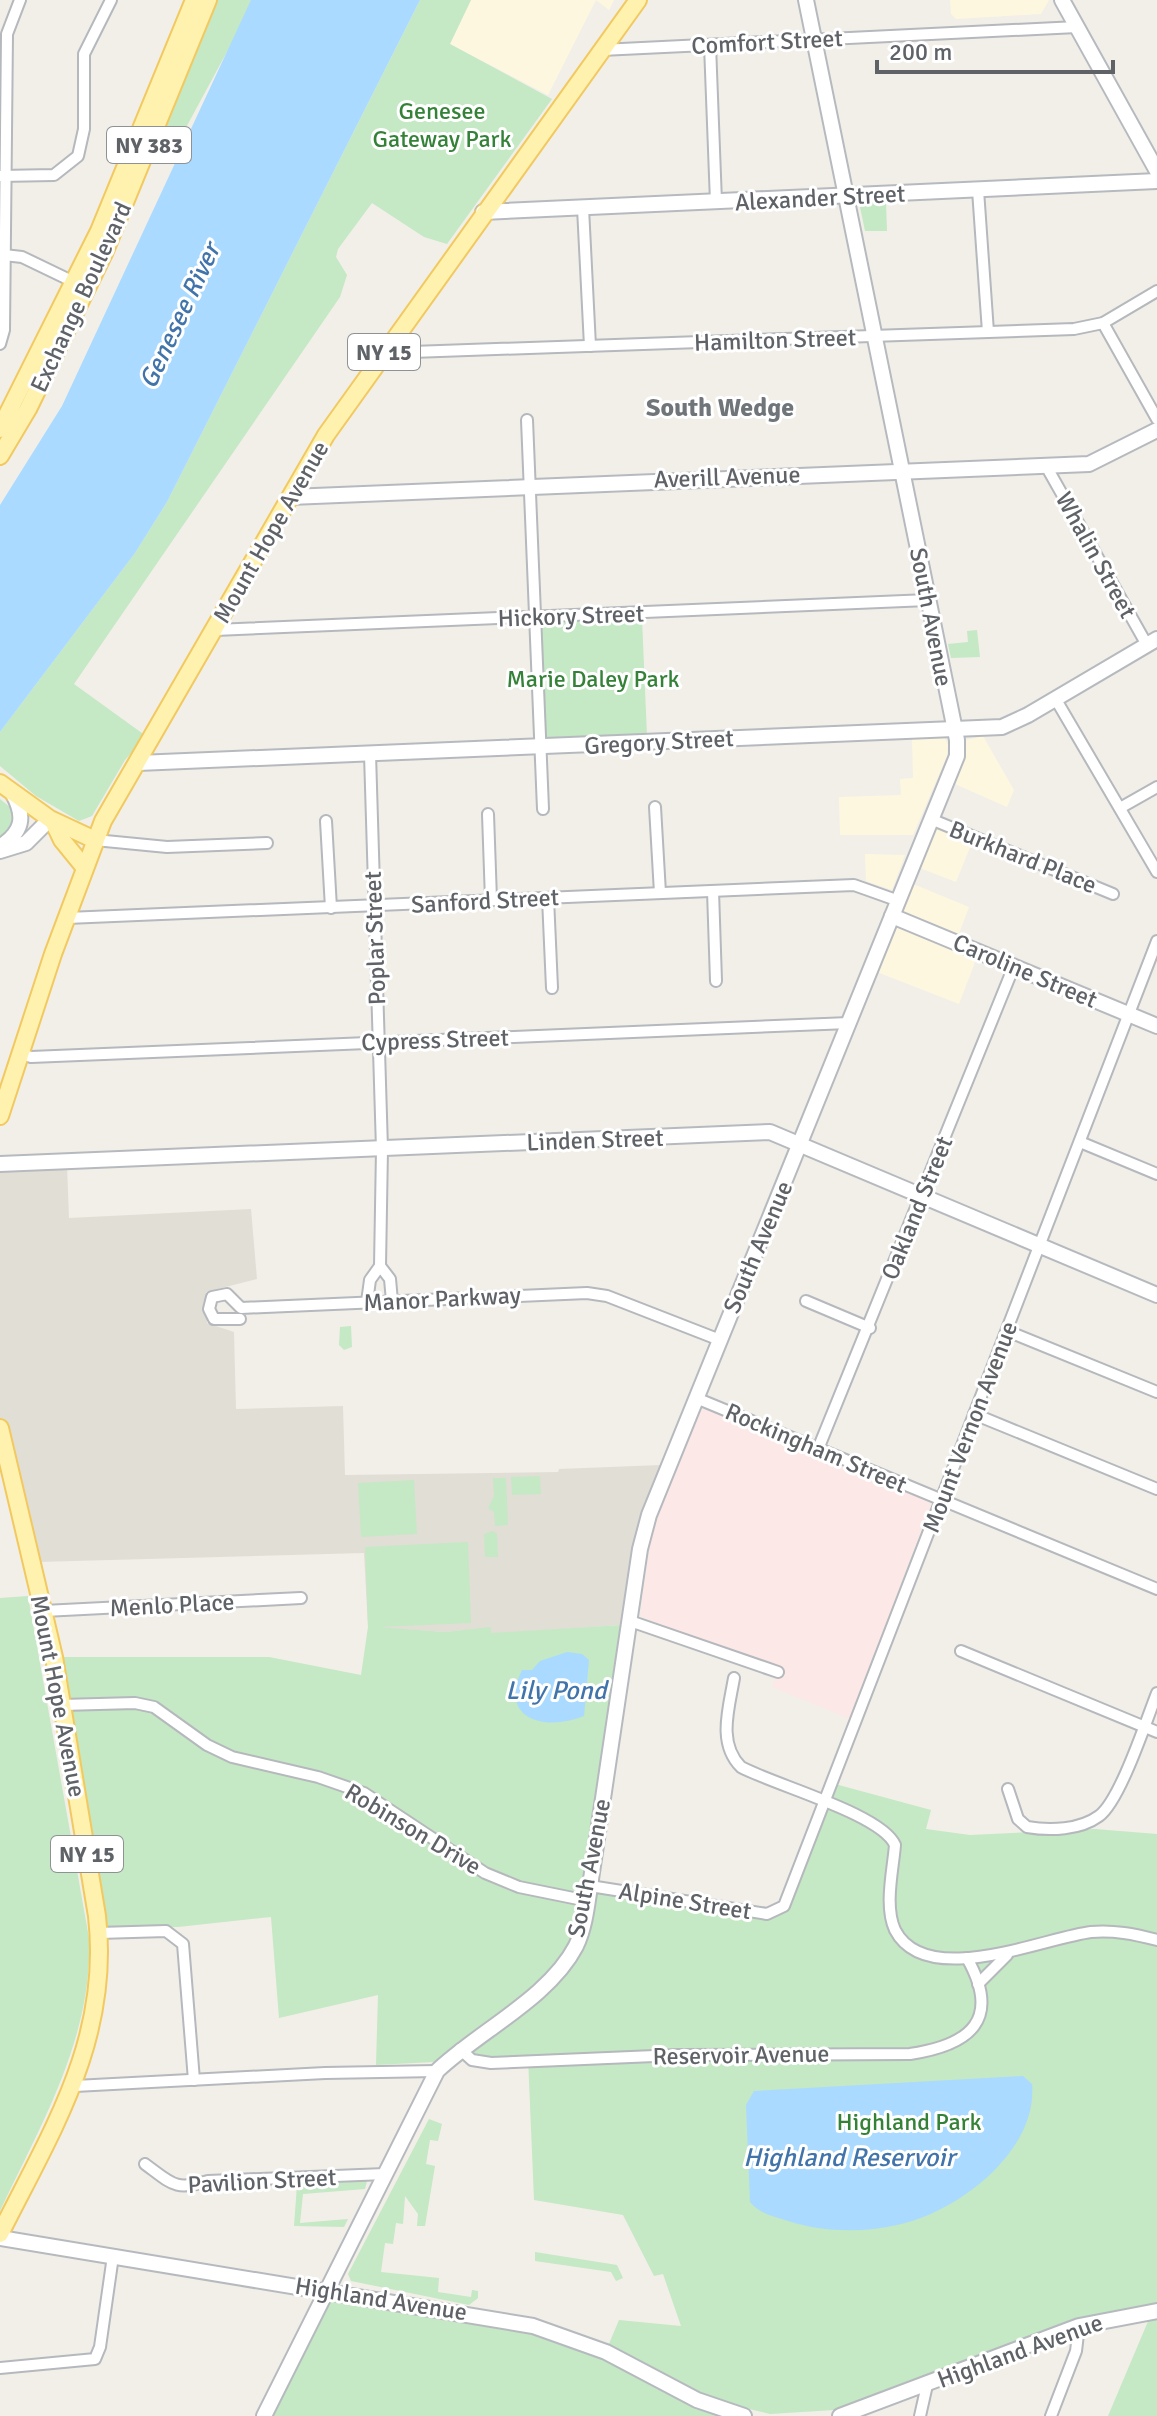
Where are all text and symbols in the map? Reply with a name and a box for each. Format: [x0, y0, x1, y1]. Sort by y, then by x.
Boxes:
street label: Comfort Street [690, 23, 844, 61]
scale bar [877, 24, 1113, 74]
text: 200 m [889, 37, 952, 67]
park label: Genesee Gateway Park [373, 96, 511, 154]
road number: NY 383 [107, 127, 191, 163]
street label: Alexander Street [734, 179, 906, 217]
street label: Exchange Boulevard [24, 197, 138, 397]
water label: Genesee River [132, 235, 229, 394]
street label: Hamilton Street [693, 322, 857, 358]
road number: NY 15 [348, 334, 420, 370]
district label: South Wedge [646, 392, 794, 424]
street label: Mount Hope Avenue [207, 436, 335, 628]
street label: Averill Avenue [653, 459, 801, 495]
street label: Whalin Street [1049, 487, 1143, 623]
street label: South Avenue [903, 545, 959, 689]
street label: Hickory Street [497, 598, 645, 634]
park label: Marie Daley Park [506, 664, 680, 694]
street label: Gregory Street [584, 723, 734, 761]
street label: Burkhard Place [945, 814, 1101, 900]
street label: Poplar Street [358, 870, 392, 1006]
street label: Sanford Street [410, 882, 560, 920]
street label: Caroline Street [948, 927, 1102, 1015]
street label: Cypress Street [361, 1022, 509, 1058]
street label: Linden Street [526, 1123, 664, 1157]
street label: Oakland Street [875, 1132, 959, 1284]
street label: South Avenue [717, 1176, 799, 1318]
street label: Manor Parkway [363, 1280, 521, 1318]
street label: Mount Vernon Avenue [916, 1317, 1024, 1537]
street label: Rockingham Street [721, 1396, 911, 1500]
street label: Menlo Place [109, 1587, 235, 1623]
street label: Mount Hope Avenue [24, 1592, 92, 1800]
water label: Lily Pond [506, 1675, 610, 1707]
street label: Robinson Drive [339, 1777, 487, 1881]
street label: South Avenue [561, 1796, 617, 1940]
road number: NY 15 [51, 1836, 123, 1872]
street label: Alpine Street [617, 1876, 753, 1926]
street label: Reservoir Avenue [652, 2038, 830, 2072]
park label: Highland Park [837, 2107, 981, 2137]
water label: Highland Reservoir [743, 2142, 958, 2174]
street label: Pavilion Street [187, 2162, 337, 2200]
street label: Highland Avenue [293, 2271, 469, 2327]
street label: Highland Avenue [933, 2307, 1107, 2395]

